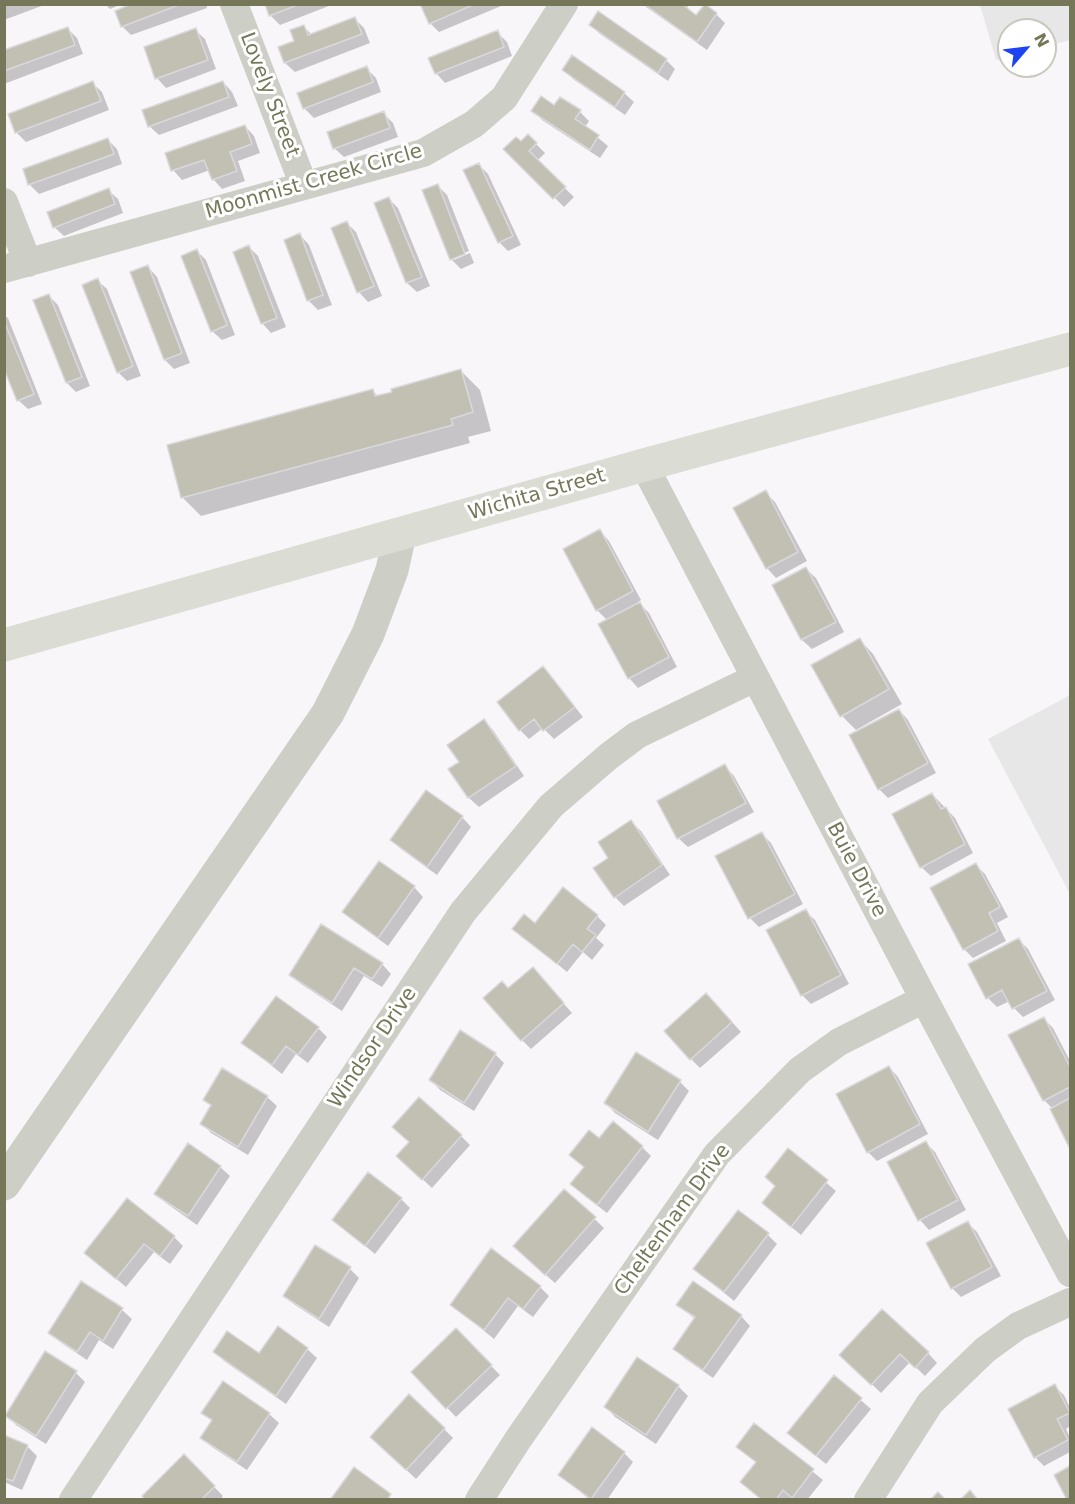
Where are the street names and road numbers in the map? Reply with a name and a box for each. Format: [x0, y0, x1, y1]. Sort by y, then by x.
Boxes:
street label: Lovely Street [234, 29, 304, 161]
street label: Moonmist Creek Circle [203, 140, 425, 224]
street label: Wichita Street [466, 464, 608, 526]
street label: Buie Drive [821, 818, 891, 922]
street label: Windsor Drive [324, 983, 422, 1113]
street label: Cheltenham Drive [610, 1140, 736, 1300]

